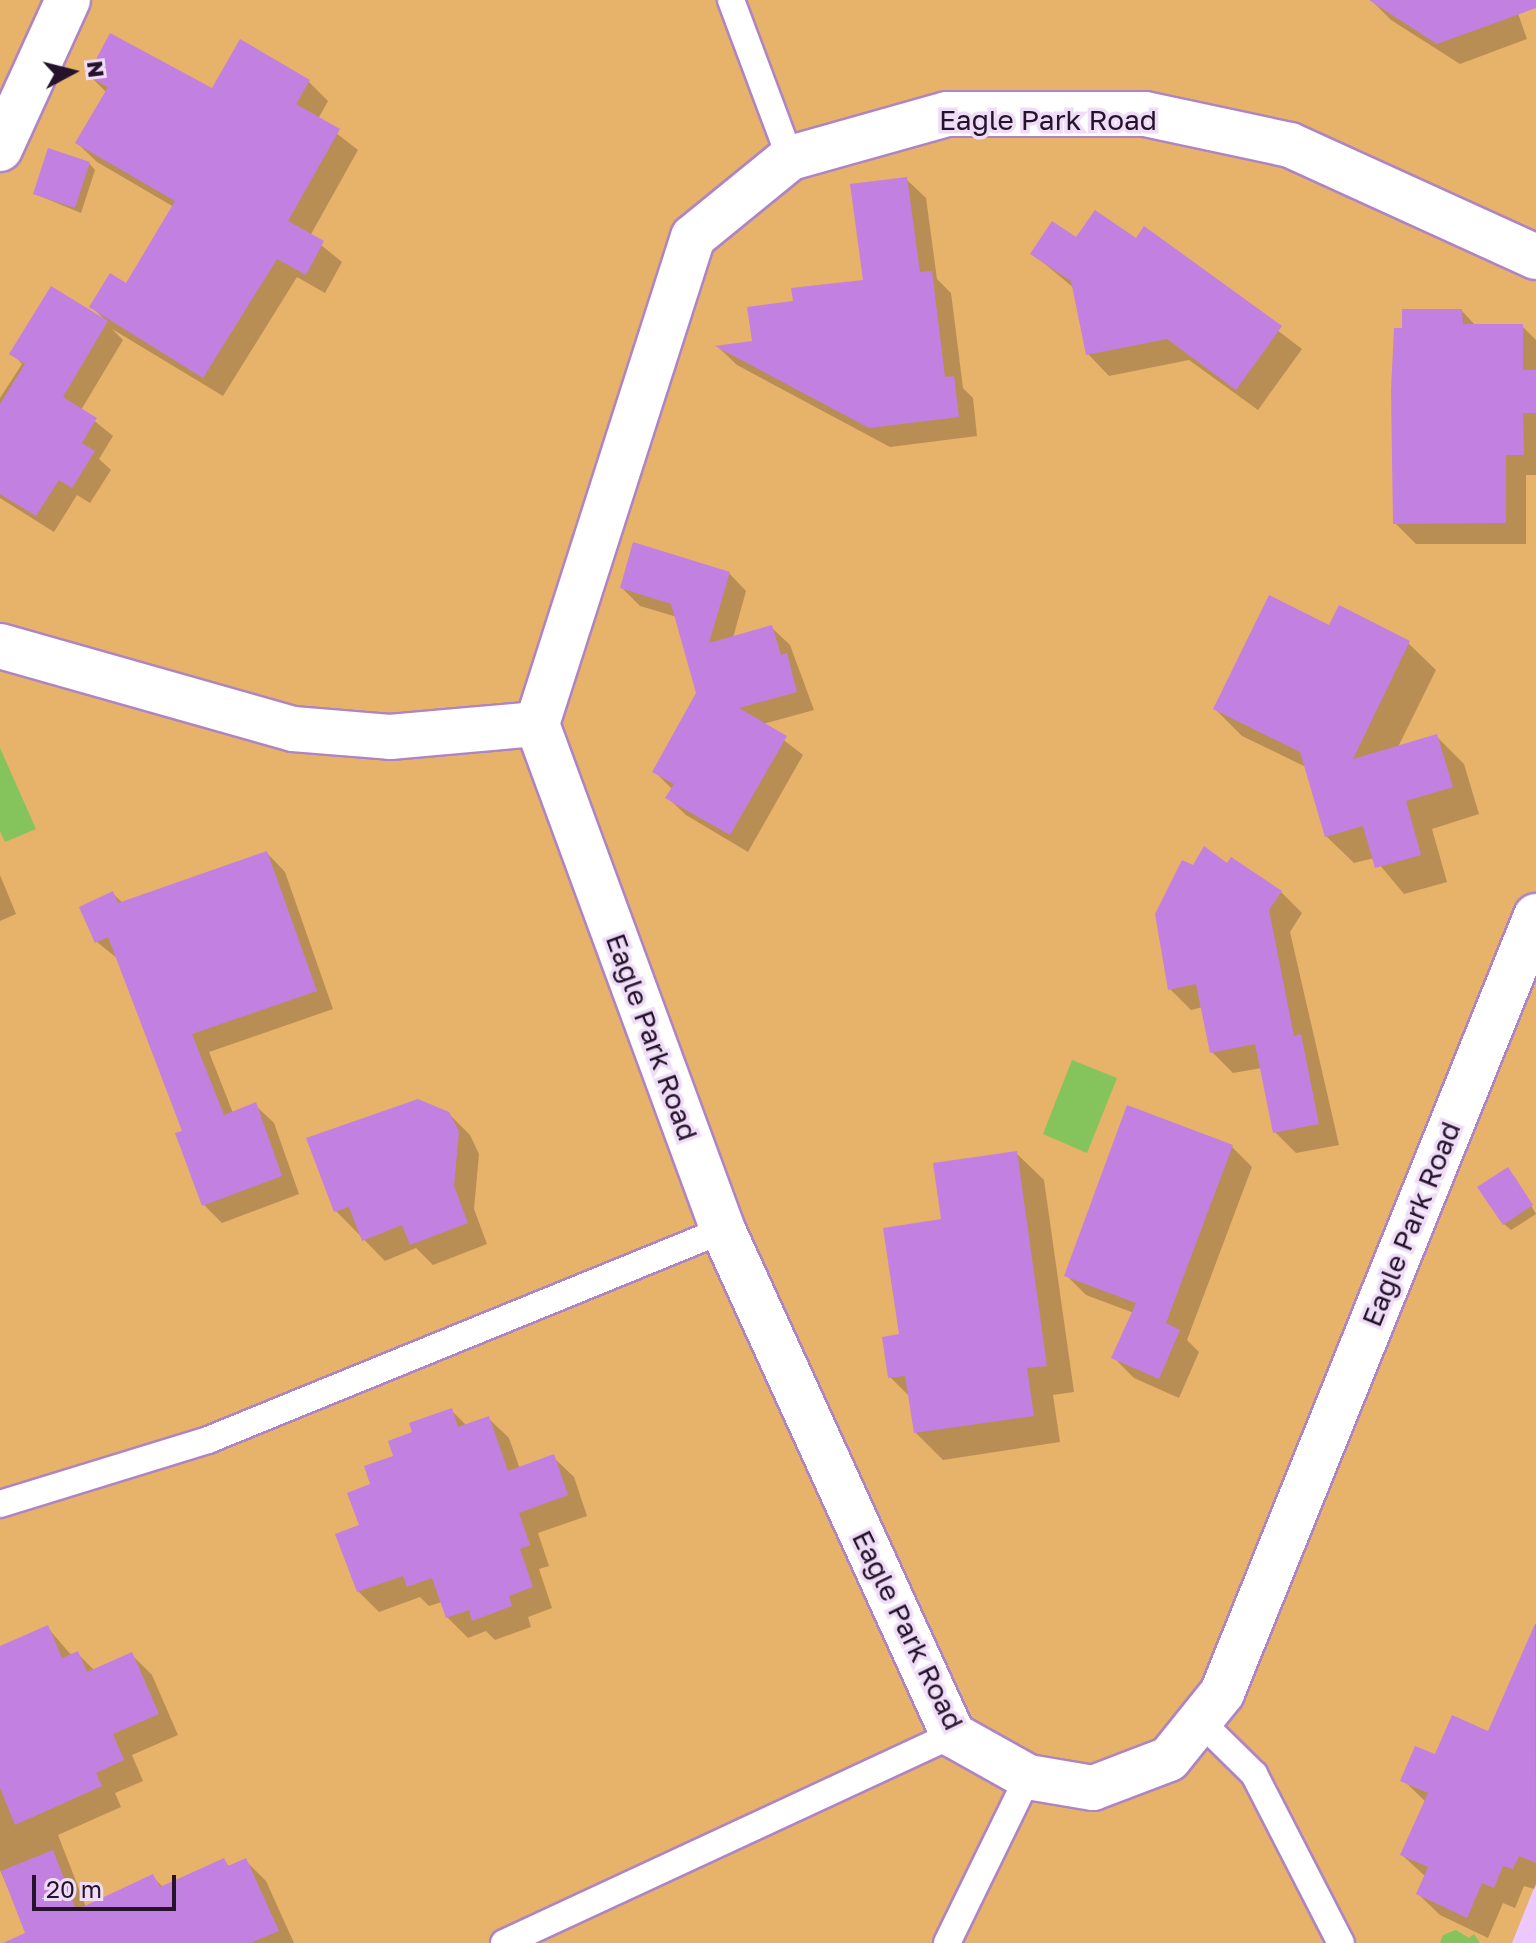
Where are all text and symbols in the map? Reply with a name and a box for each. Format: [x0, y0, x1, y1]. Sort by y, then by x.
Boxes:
north arrow [32, 32, 112, 112]
text: N [82, 59, 111, 79]
street label: Eagle Park Road [939, 103, 1157, 137]
street label: Eagle Park Road [599, 929, 705, 1145]
street label: Eagle Park Road [1355, 1117, 1467, 1331]
street label: Eagle Park Road [845, 1525, 971, 1735]
scale bar [36, 1859, 180, 1909]
text: 20 m [46, 1874, 102, 1903]

